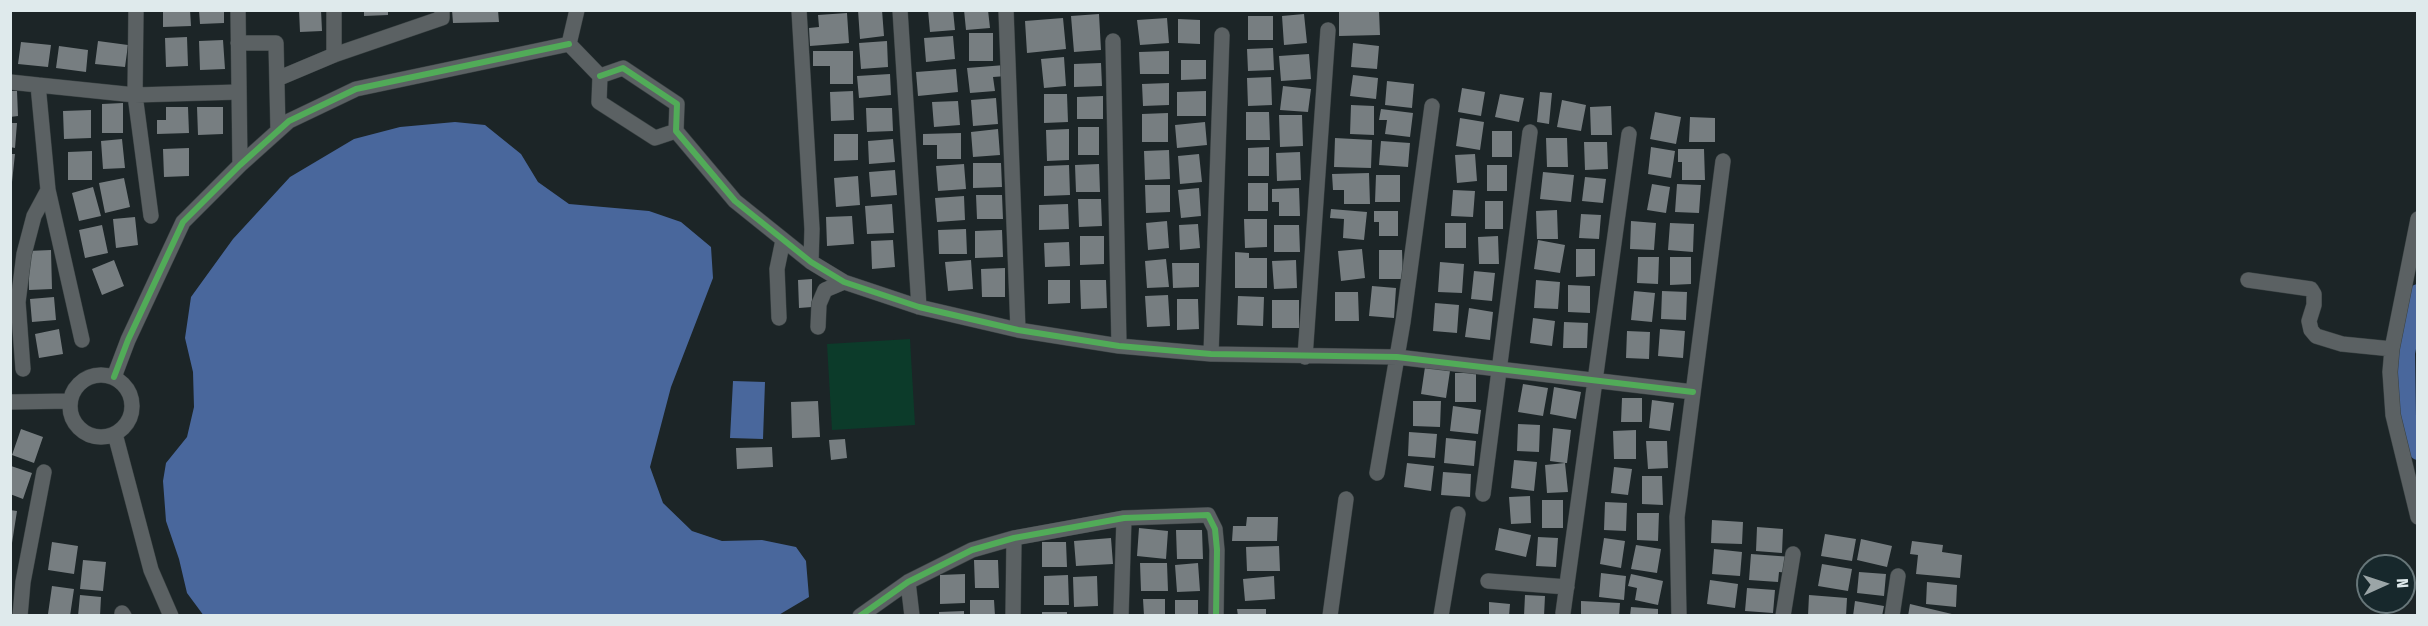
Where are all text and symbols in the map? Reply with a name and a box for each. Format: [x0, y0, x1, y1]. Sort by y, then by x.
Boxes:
north arrow [2356, 554, 2416, 614]
text: N [2393, 578, 2412, 588]

